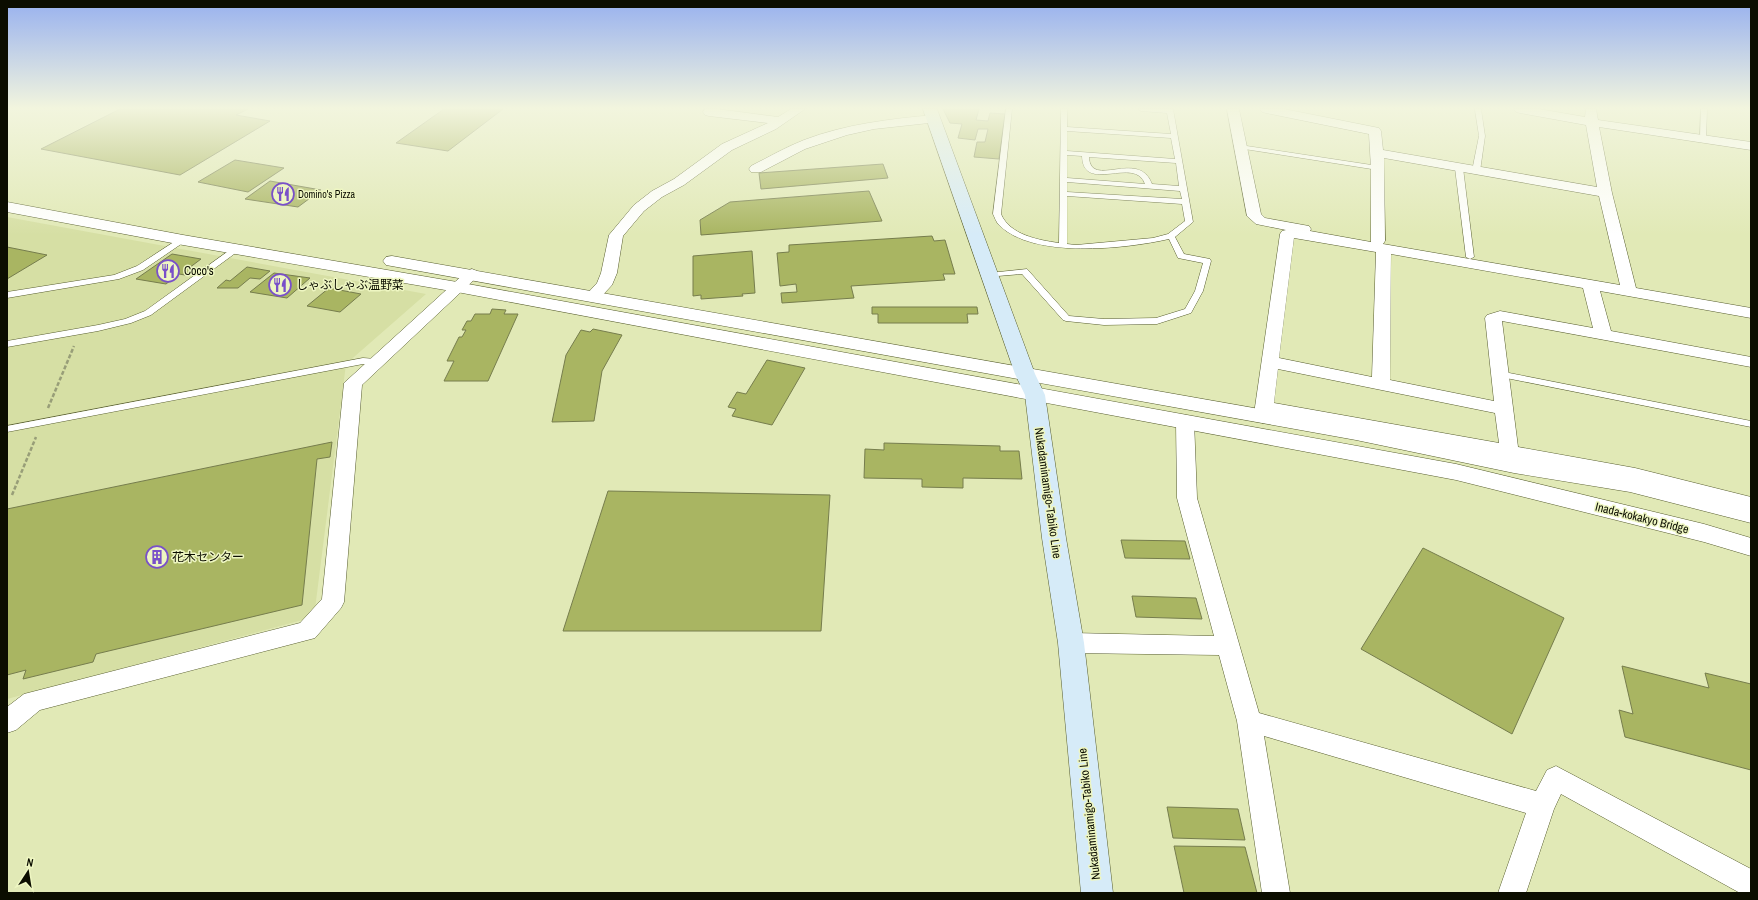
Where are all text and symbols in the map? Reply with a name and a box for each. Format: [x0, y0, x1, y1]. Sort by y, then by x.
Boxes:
restaurant icon: Domino's Pizza [270, 181, 296, 207]
place label: Domino's Pizza [298, 188, 356, 201]
restaurant icon: Coco's [155, 258, 181, 284]
place label: Coco's [184, 263, 214, 279]
restaurant icon: しゃぶしゃぶ温野菜 [267, 272, 293, 298]
place label: しゃぶしゃぶ温野菜 [296, 277, 404, 293]
street label: Nukadaminamigo-Tabiko Line [1031, 427, 1065, 559]
street label: Inada-kokakyo Bridge [1594, 499, 1690, 537]
building icon: 花木センター [144, 544, 170, 570]
place label: 花木センター [172, 549, 244, 565]
street label: Nukadaminamigo-Tabiko Line [1074, 748, 1104, 880]
north arrow [8, 852, 48, 892]
text: N [25, 855, 35, 870]

